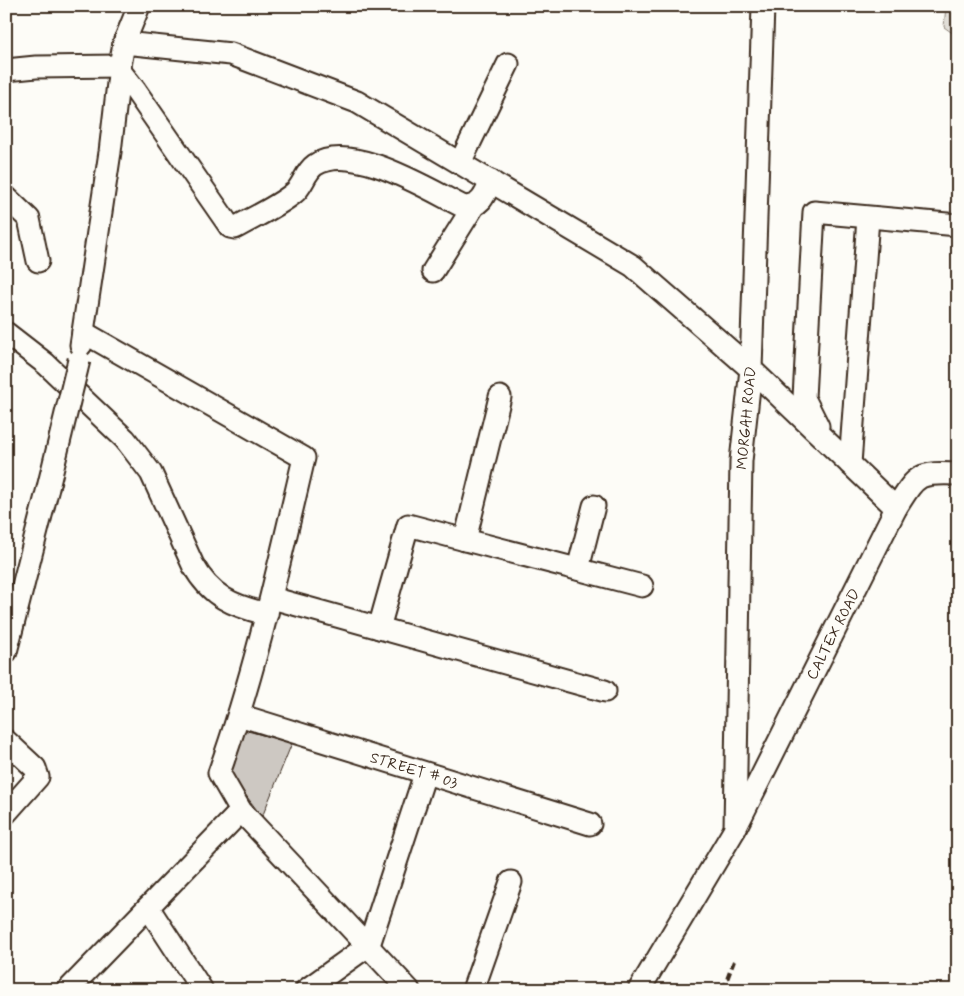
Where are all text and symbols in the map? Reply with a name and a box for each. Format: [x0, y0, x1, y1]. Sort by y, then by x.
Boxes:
street label: MORGAH ROAD [733, 366, 761, 471]
street label: CALTEX ROAD [802, 586, 865, 683]
street label: STREET # 03 [368, 748, 460, 794]

